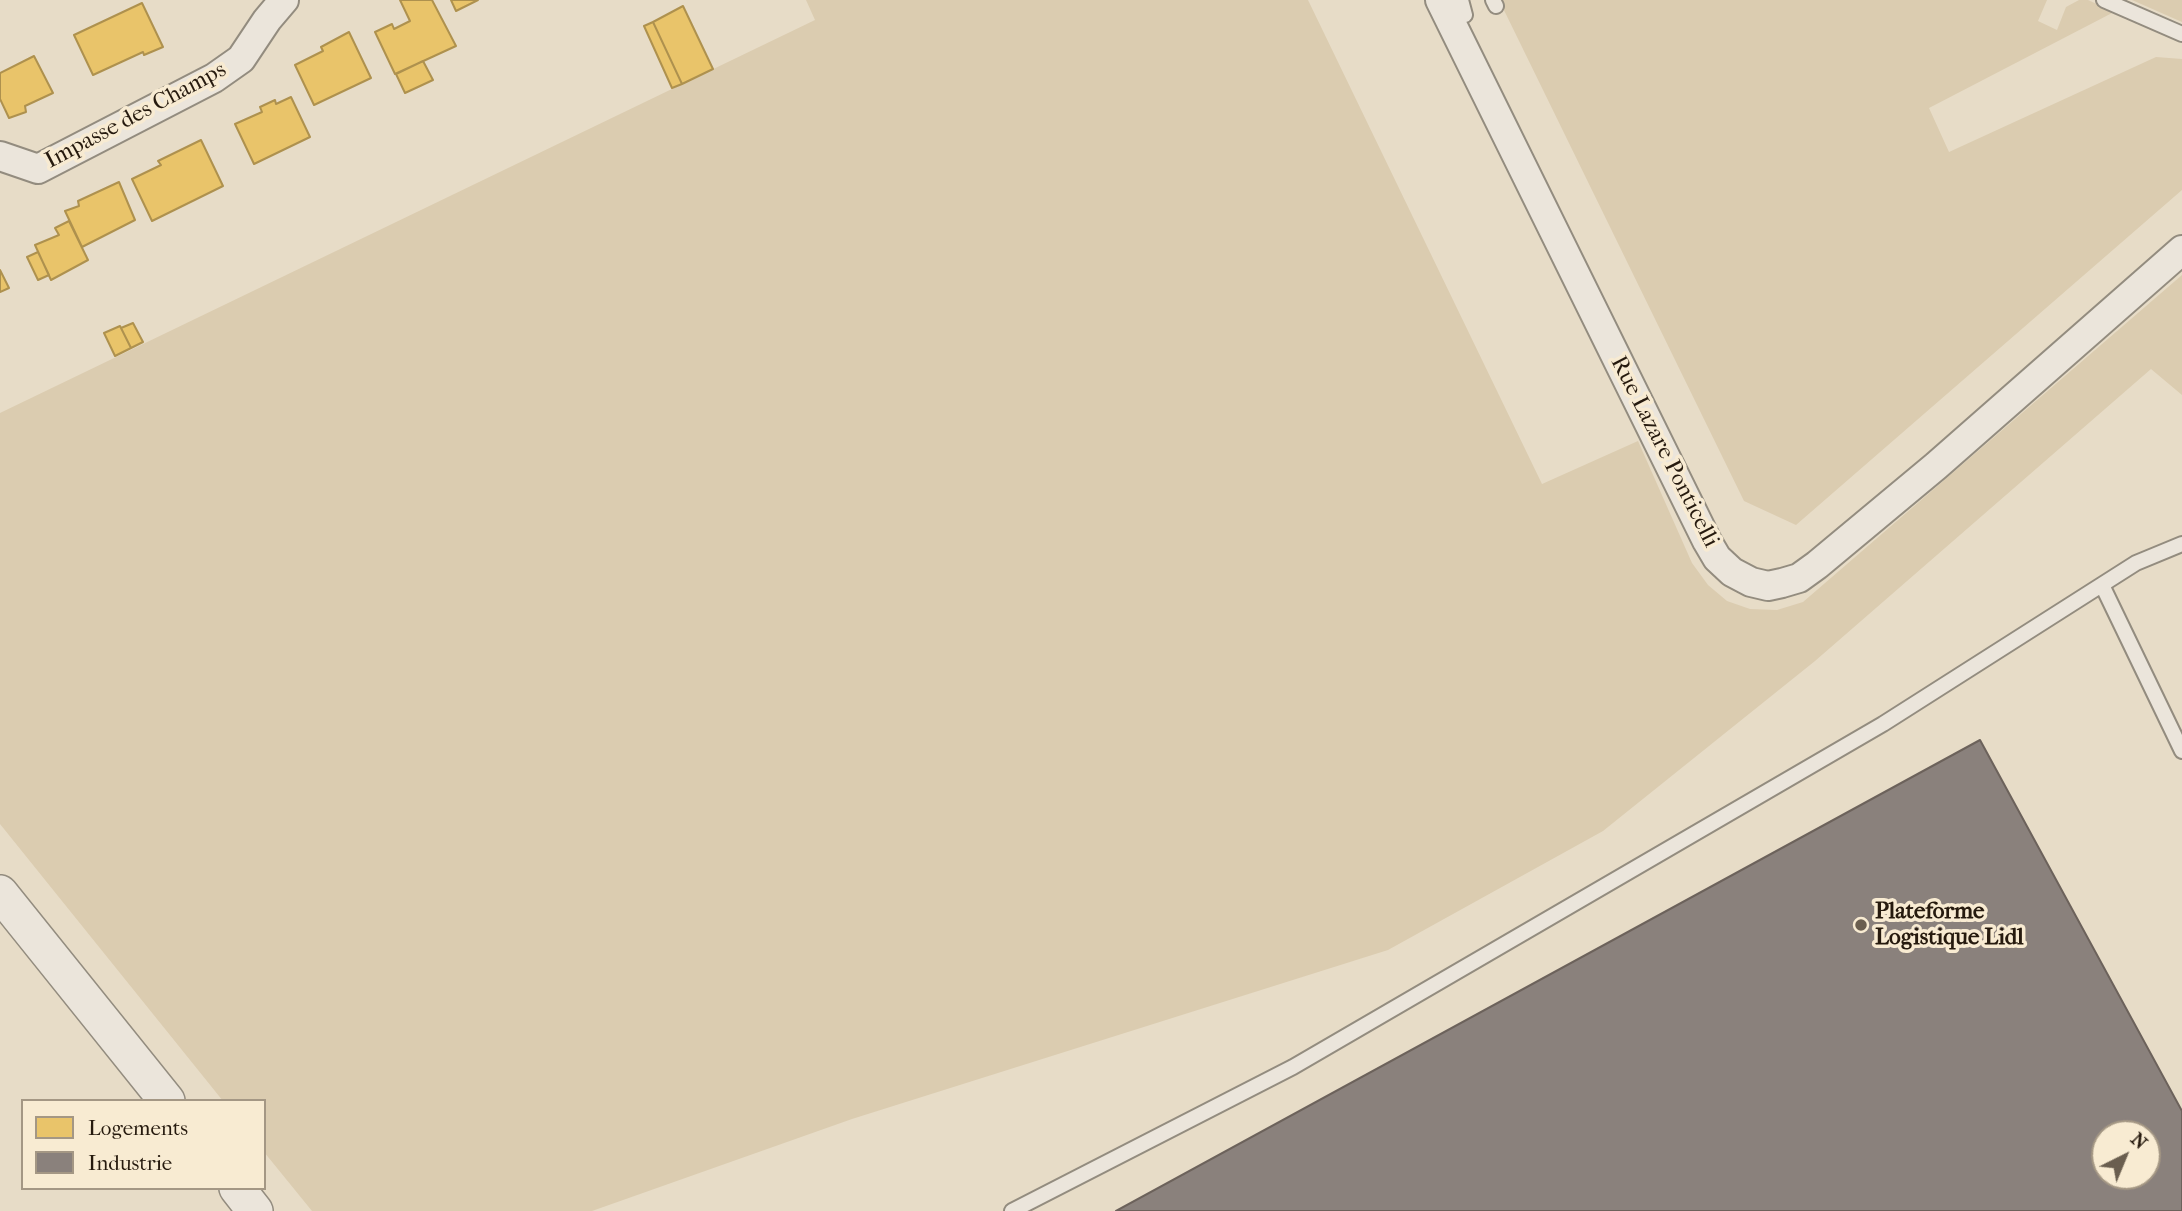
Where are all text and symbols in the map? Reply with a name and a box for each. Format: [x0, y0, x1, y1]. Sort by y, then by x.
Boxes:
street label: Impasse des Champs [41, 57, 231, 175]
street label: Rue Lazare Ponticelli [1604, 352, 1724, 552]
place label: Plateforme Logistique Lidl [1875, 898, 2024, 952]
marker: Plateforme Logistique Lidl [1853, 917, 1869, 933]
legend [21, 1099, 266, 1190]
text: Logements [88, 1116, 188, 1140]
north arrow [2091, 1120, 2161, 1190]
text: N [2126, 1128, 2152, 1154]
text: Industrie [88, 1151, 172, 1175]

